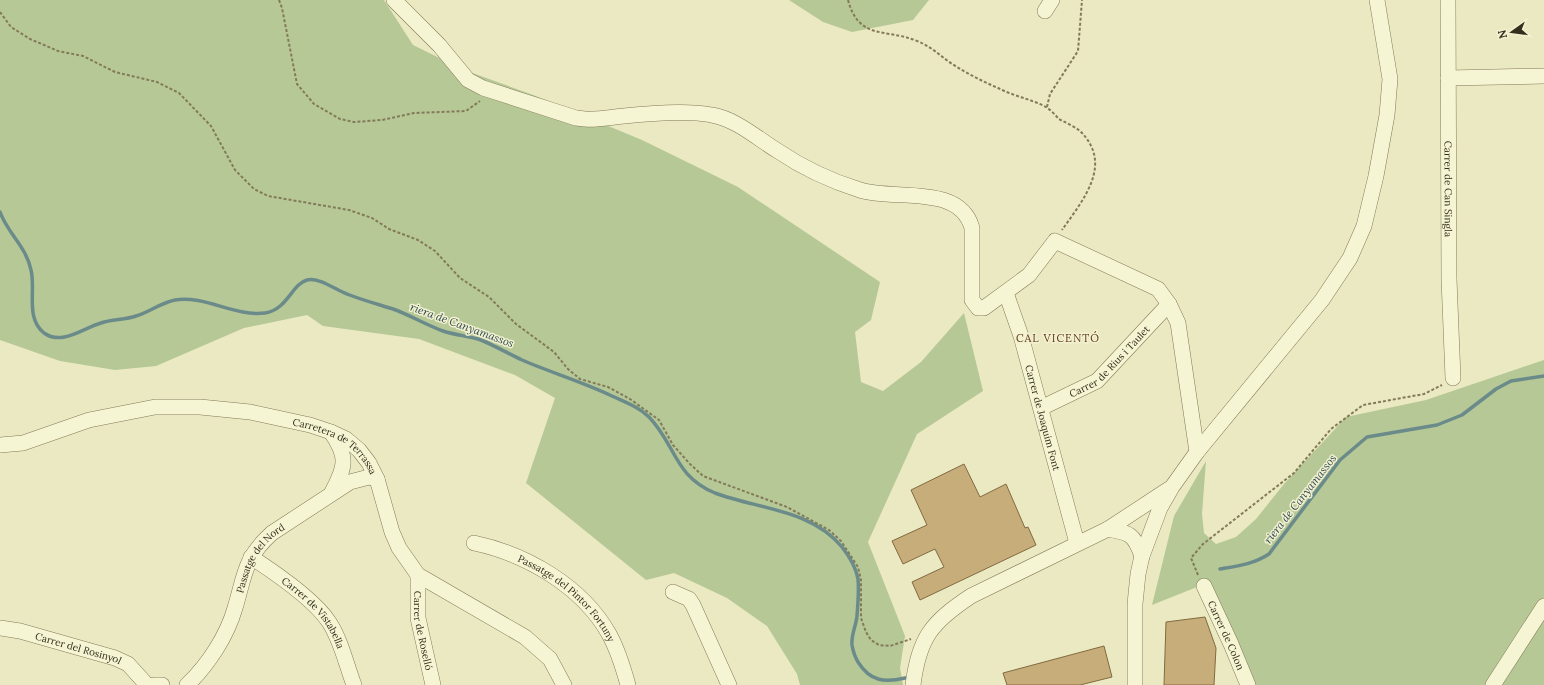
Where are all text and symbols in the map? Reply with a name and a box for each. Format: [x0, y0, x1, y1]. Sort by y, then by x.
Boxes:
north arrow [1492, 12, 1532, 52]
text: N [1494, 28, 1510, 40]
street label: Carrer de Can Singla [1442, 141, 1455, 237]
water label: riera de Canyamassos [408, 300, 516, 350]
street label: Carrer de Rius i Taulet [1067, 322, 1152, 400]
district label: CAL VICENTÓ [1016, 331, 1100, 345]
street label: Carrer de Joaquim Font [1023, 363, 1064, 472]
street label: Carretera de Terrassa [292, 415, 380, 476]
water label: riera de Canyamassos [1261, 451, 1339, 546]
street label: Passatge del Nord [233, 520, 287, 594]
street label: Passatge del Pintor Fortuny [516, 551, 619, 644]
street label: Carrer de Vistabella [279, 574, 348, 650]
street label: Carrer de Roselló [411, 591, 436, 672]
street label: Carrer de Colon [1205, 598, 1248, 672]
street label: Carrer del Rosinyol [34, 629, 124, 667]

